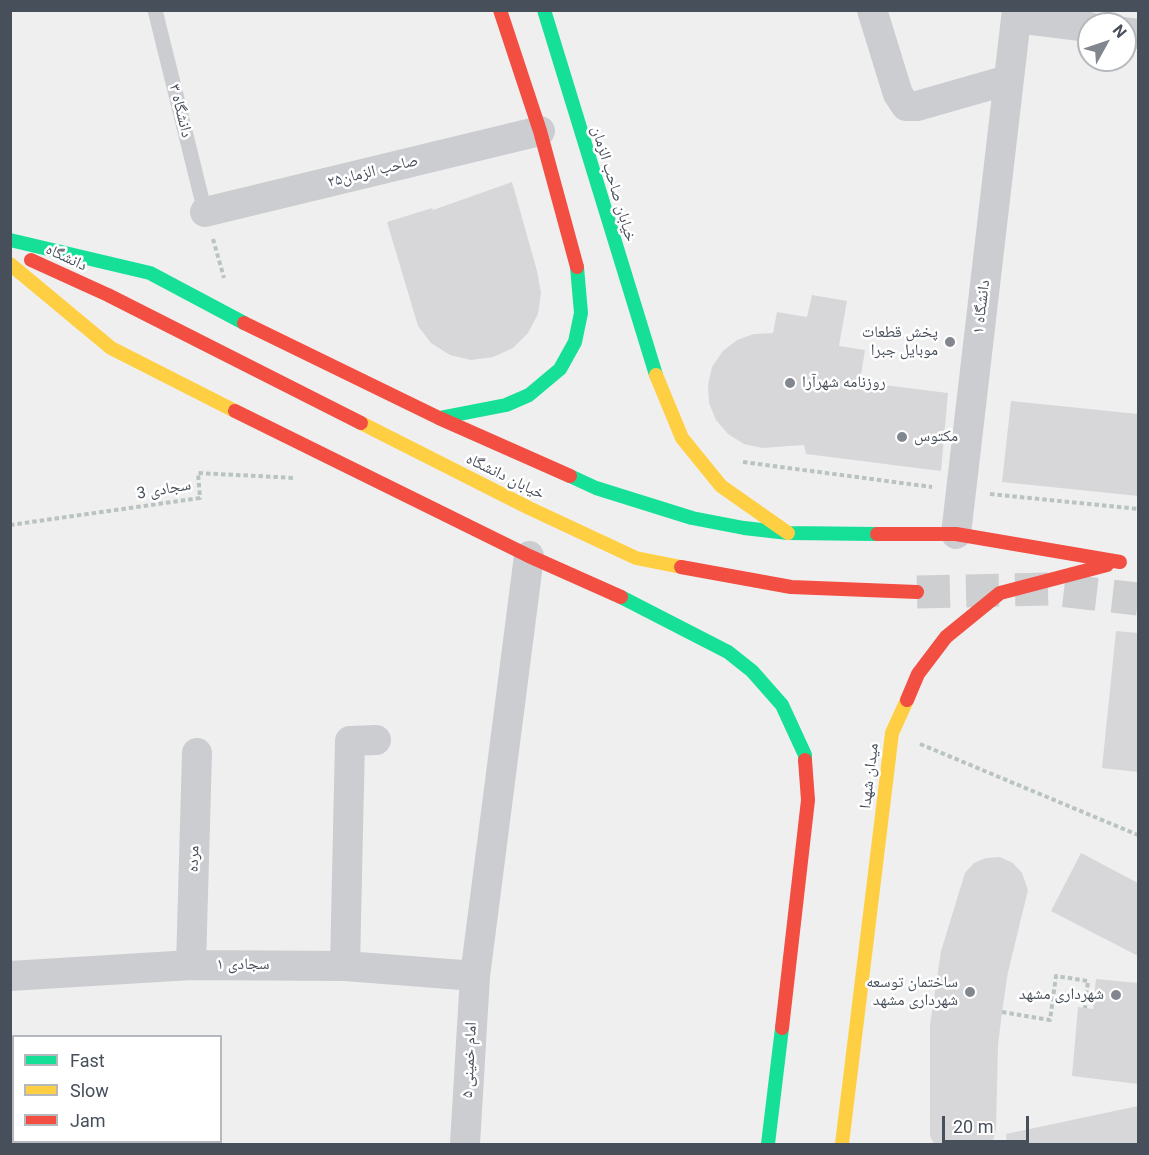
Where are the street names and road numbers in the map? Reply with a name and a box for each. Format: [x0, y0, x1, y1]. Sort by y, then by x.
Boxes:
street label: دانشگاه ۳ [164, 82, 196, 140]
street label: خیابان صاحب الزمان [586, 124, 640, 244]
street label: صاحب الزمان۲۵ [326, 151, 420, 193]
street label: دانشگاه [42, 240, 90, 276]
street label: دانشگاه ۱ [969, 279, 995, 335]
street label: خیابان دانشگاه [463, 450, 547, 504]
street label: سجادی 3 [135, 476, 193, 504]
street label: میدان شهدا [856, 742, 884, 810]
street label: مرده [184, 845, 204, 873]
street label: سجادی ۱ [217, 955, 269, 975]
street label: امام خمینی ۵ [458, 1021, 482, 1099]

